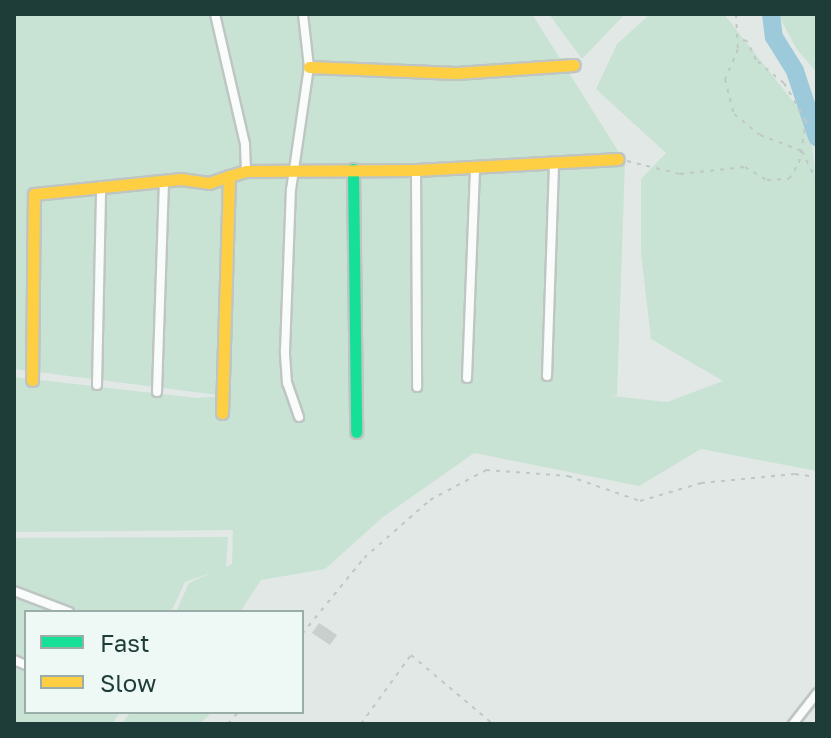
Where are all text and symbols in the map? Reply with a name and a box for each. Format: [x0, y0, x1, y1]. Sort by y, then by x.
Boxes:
legend [24, 610, 304, 714]
text: Fast [100, 628, 150, 657]
text: Slow [100, 668, 156, 697]

